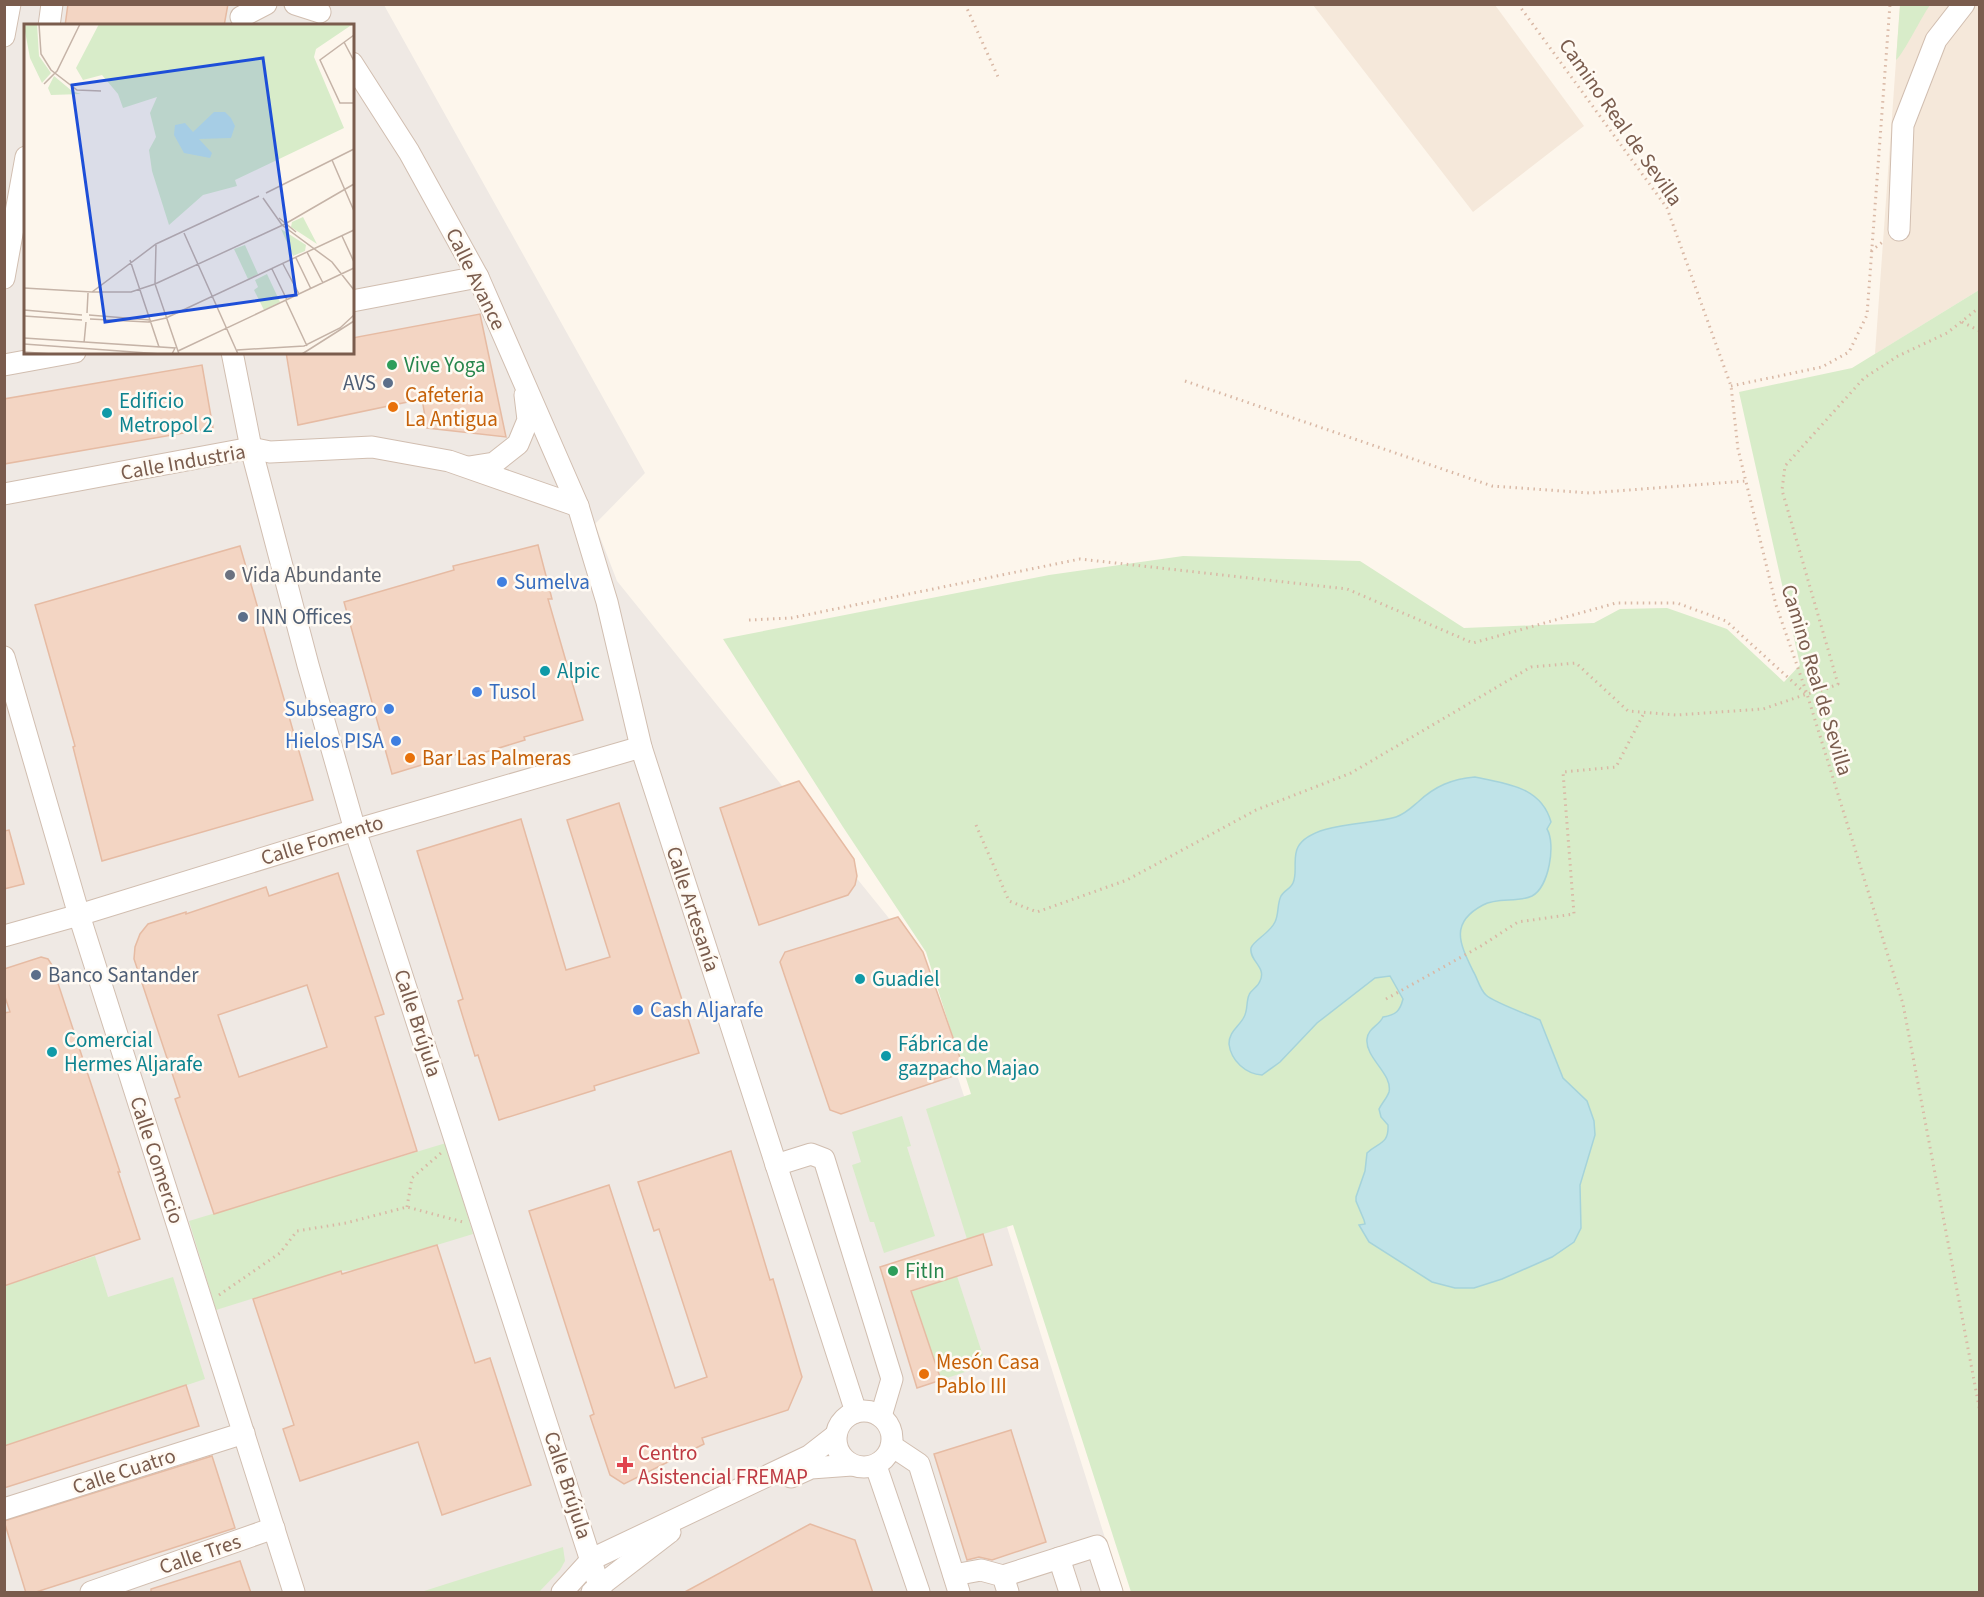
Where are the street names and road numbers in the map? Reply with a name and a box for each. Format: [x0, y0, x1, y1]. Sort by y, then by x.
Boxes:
street label: Camino Real de Sevilla [1552, 32, 1690, 212]
street label: Calle Avance [438, 223, 514, 335]
street label: Calle Industria [118, 436, 248, 488]
street label: Camino Real de Sevilla [1774, 581, 1860, 779]
street label: Calle Fomento [257, 807, 387, 873]
street label: Calle Artesanía [659, 842, 727, 976]
street label: Calle Brújula [387, 965, 449, 1081]
street label: Calle Comercio [122, 1092, 192, 1228]
street label: Calle Brújula [537, 1427, 599, 1543]
street label: Calle Cuatro [68, 1440, 180, 1502]
street label: Calle Tres [155, 1526, 245, 1582]

